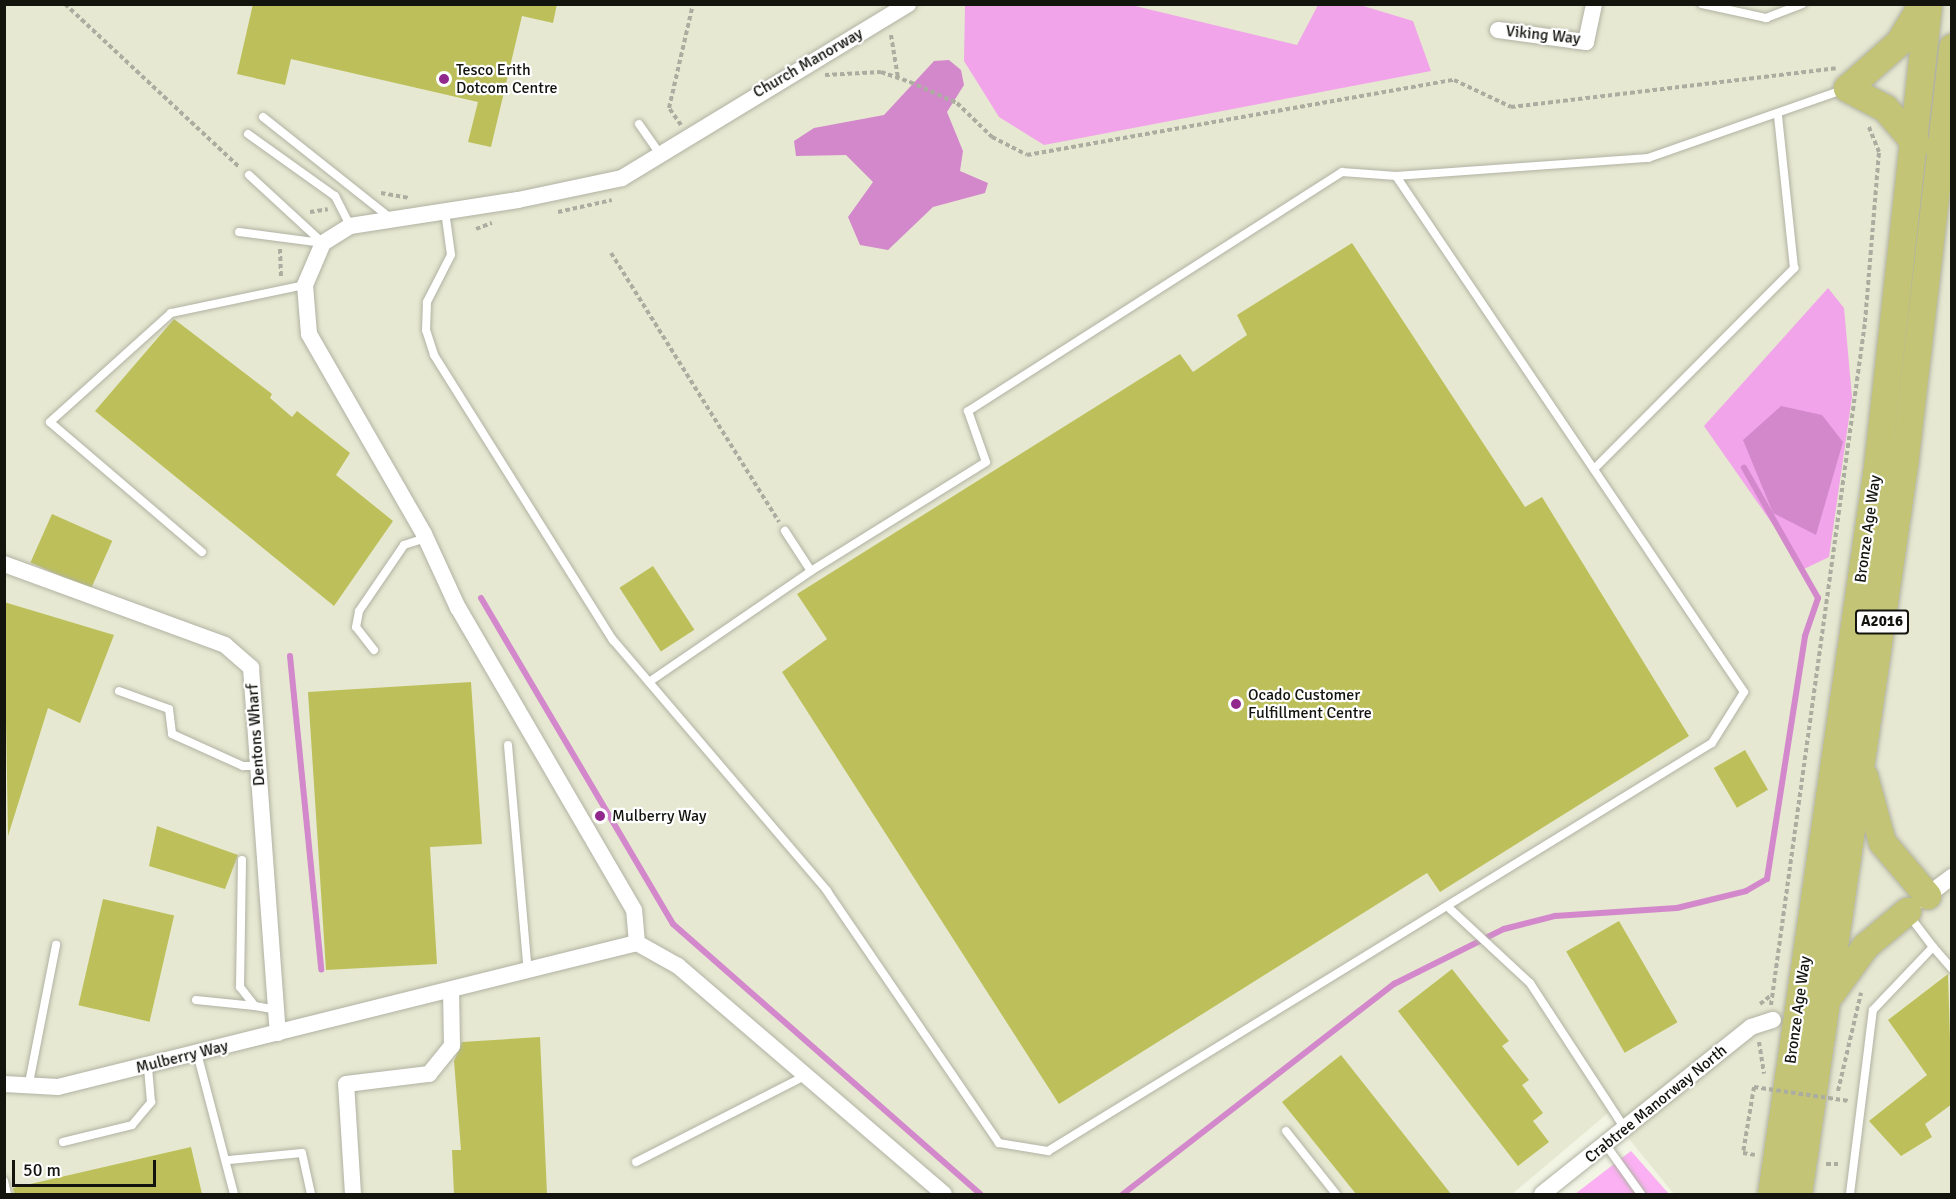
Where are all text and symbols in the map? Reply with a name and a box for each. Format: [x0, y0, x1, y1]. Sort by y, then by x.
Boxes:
street label: Viking Way [1505, 22, 1581, 48]
street label: Church Manorway [750, 24, 866, 102]
place label: Tesco Erith Dotcom Centre [456, 60, 558, 98]
marker: Tesco Erith Dotcom Centre [437, 72, 451, 86]
street label: Bronze Age Way [1851, 474, 1885, 584]
road number: A2016 [1855, 610, 1909, 634]
street label: Dentons Wharf [243, 683, 269, 787]
place label: Ocado Customer Fulfillment Centre [1248, 685, 1372, 723]
marker: Ocado Customer Fulfillment Centre [1229, 697, 1243, 711]
place label: Mulberry Way [612, 806, 706, 826]
marker: Mulberry Way [593, 809, 607, 823]
street label: Bronze Age Way [1781, 955, 1815, 1065]
street label: Mulberry Way [134, 1036, 230, 1078]
street label: Crabtree Manorway North [1581, 1041, 1731, 1167]
scale bar [15, 1148, 159, 1186]
text: 50 m [23, 1159, 61, 1181]

